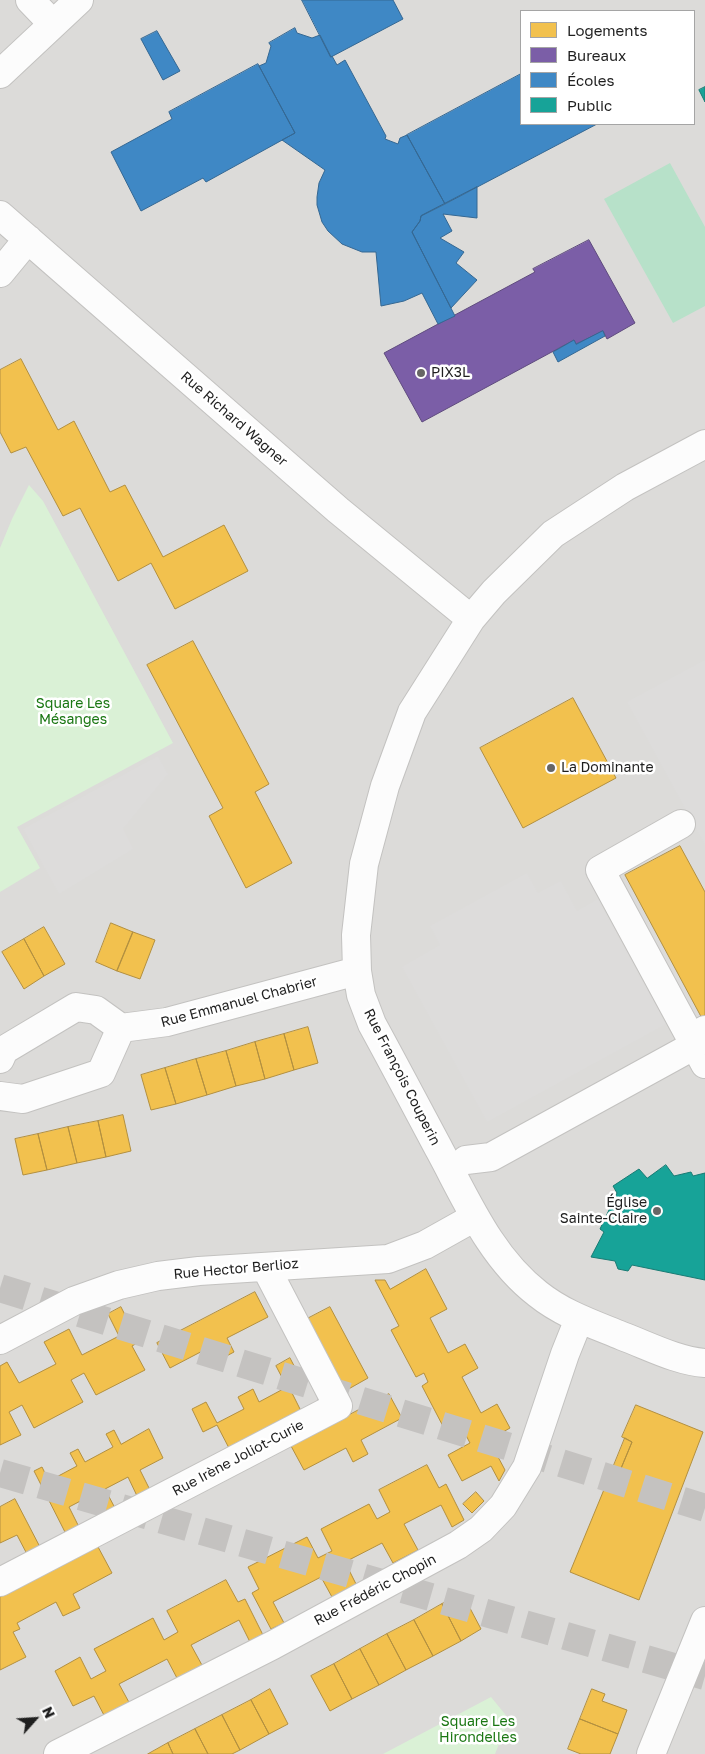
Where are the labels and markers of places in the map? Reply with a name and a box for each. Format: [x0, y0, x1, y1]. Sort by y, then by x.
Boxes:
place label: PIX3L [431, 365, 470, 381]
marker: PIX3L [415, 367, 427, 379]
place label: La Dominante [561, 760, 654, 776]
marker: La Dominante [545, 762, 557, 774]
place label: Église Sainte-Claire [560, 1195, 647, 1228]
marker: Église Sainte-Claire [651, 1205, 663, 1217]

